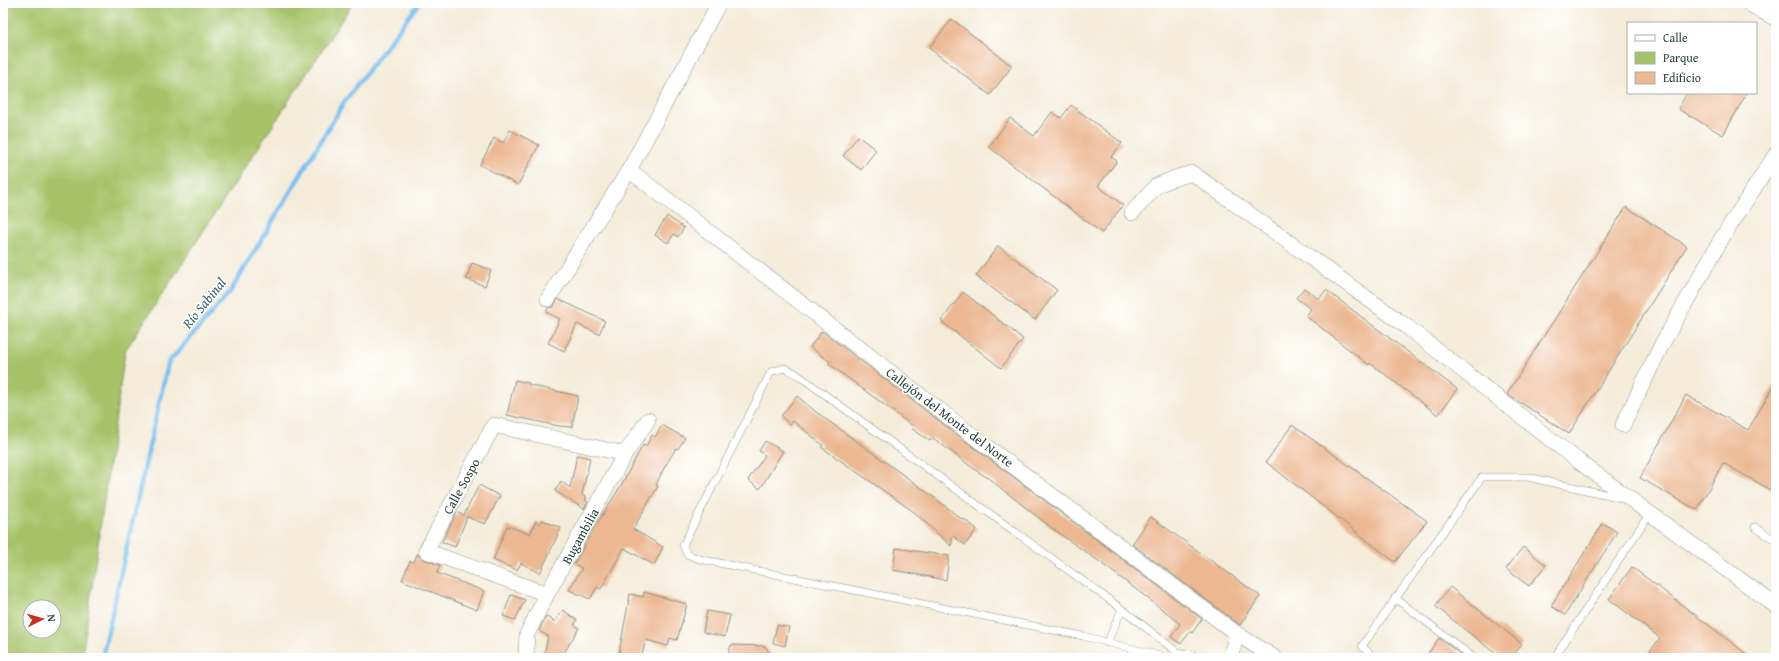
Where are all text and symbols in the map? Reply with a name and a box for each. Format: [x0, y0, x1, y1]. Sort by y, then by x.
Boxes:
legend [1627, 22, 1757, 94]
text: Calle [1663, 29, 1688, 46]
text: Parque [1663, 49, 1699, 66]
text: Edificio [1663, 69, 1701, 86]
water label: Río Sabinal [177, 273, 231, 333]
street label: Callejón del Monte del Norte [882, 363, 1017, 472]
street label: Calle Sospo [438, 455, 485, 518]
street label: Bugambilia [557, 504, 604, 568]
north arrow [22, 599, 62, 639]
text: N [44, 613, 60, 623]

